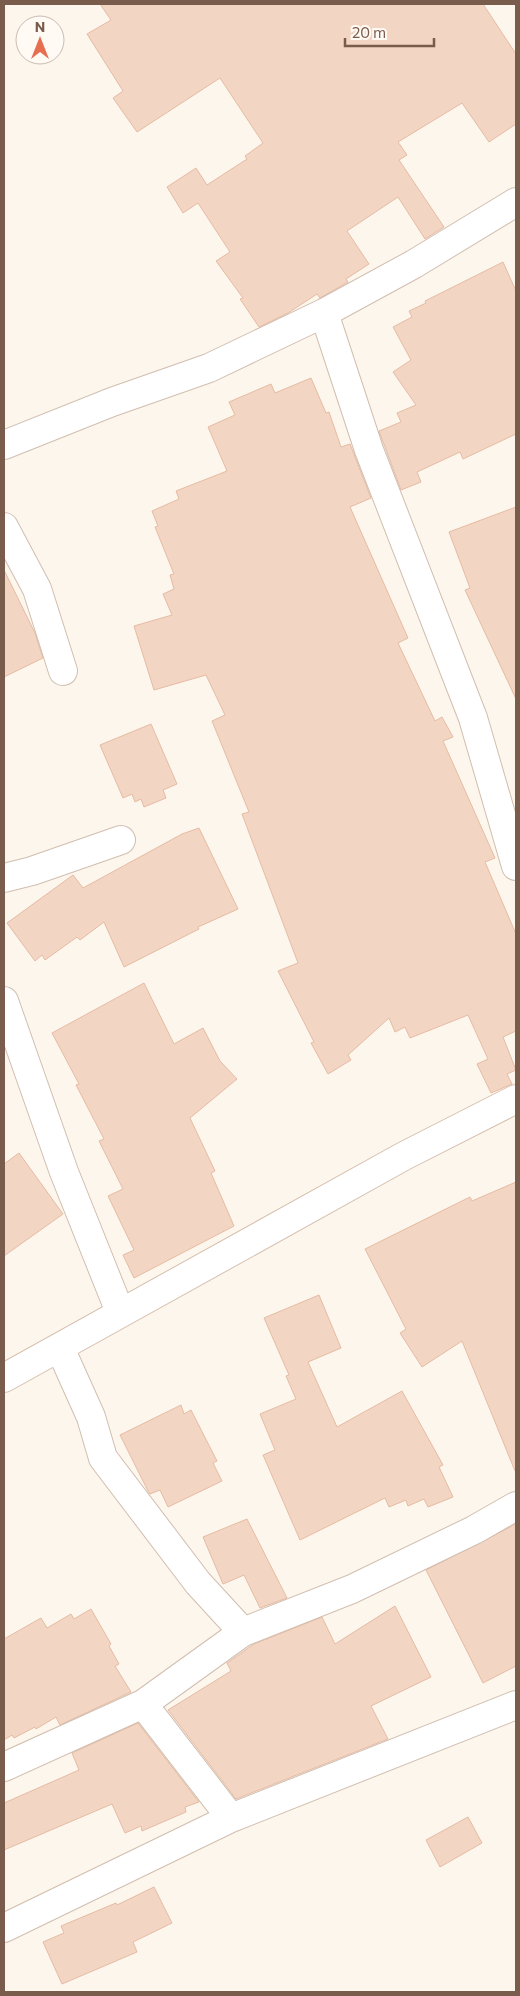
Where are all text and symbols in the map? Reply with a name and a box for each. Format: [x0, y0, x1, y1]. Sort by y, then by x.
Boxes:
north arrow [15, 15, 65, 65]
scale bar [345, 15, 434, 47]
text: N [35, 18, 45, 35]
text: 20 m [352, 23, 386, 41]

